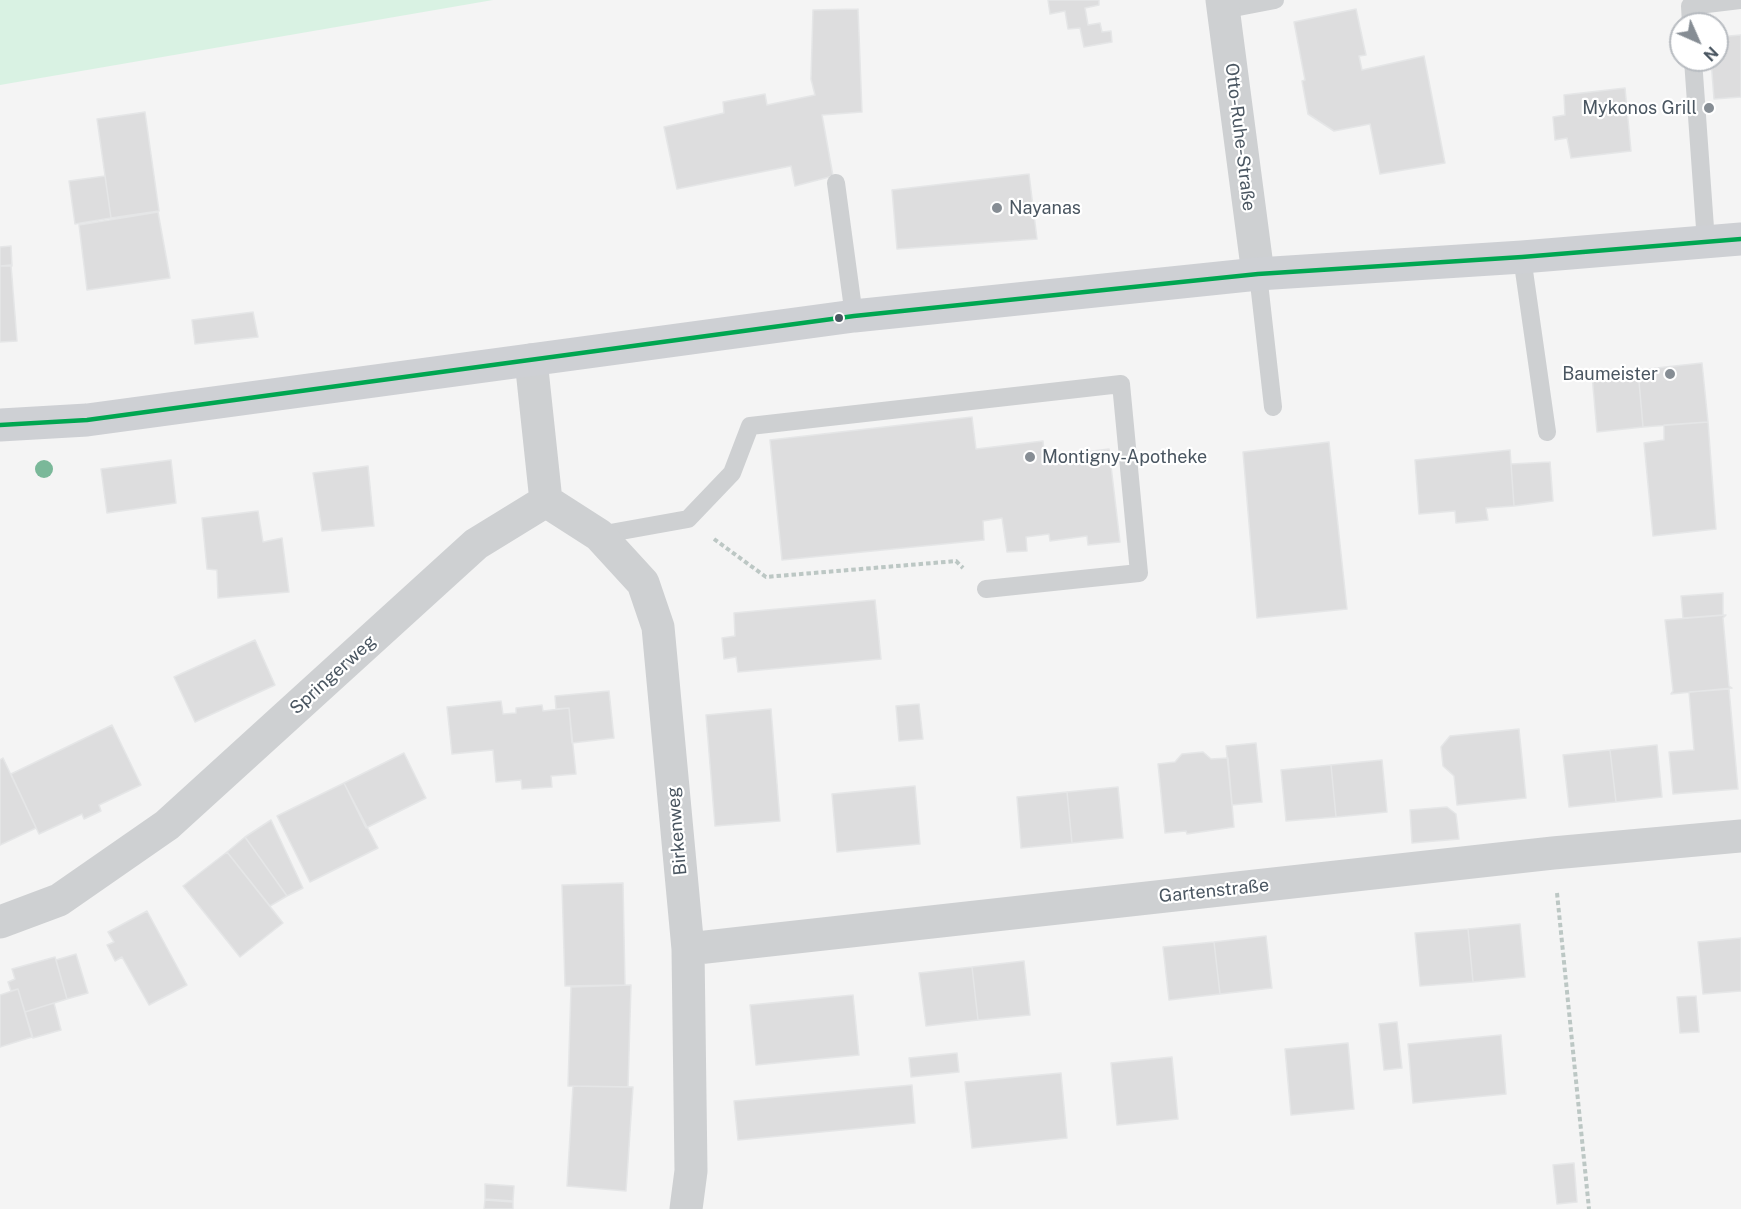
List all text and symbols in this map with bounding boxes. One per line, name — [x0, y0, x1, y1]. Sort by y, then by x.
north arrow — [1669, 12, 1729, 72]
text: N — [1700, 43, 1722, 65]
street label: Otto-Ruhe-Straße — [1220, 62, 1260, 212]
place label: Mykonos Grill — [1582, 97, 1697, 119]
marker: Mykonos Grill — [1702, 101, 1716, 115]
place label: Nayanas — [1009, 197, 1081, 219]
marker: Nayanas — [990, 201, 1004, 215]
unlabelled marker — [833, 312, 845, 324]
place label: Baumeister — [1562, 363, 1658, 385]
marker: Baumeister — [1663, 367, 1677, 381]
place label: Montigny-Apotheke — [1042, 446, 1207, 468]
marker: Montigny-Apotheke — [1023, 450, 1037, 464]
street label: Springerweg — [286, 631, 380, 719]
street label: Birkenweg — [662, 786, 692, 876]
street label: Gartenstraße — [1158, 874, 1270, 908]

